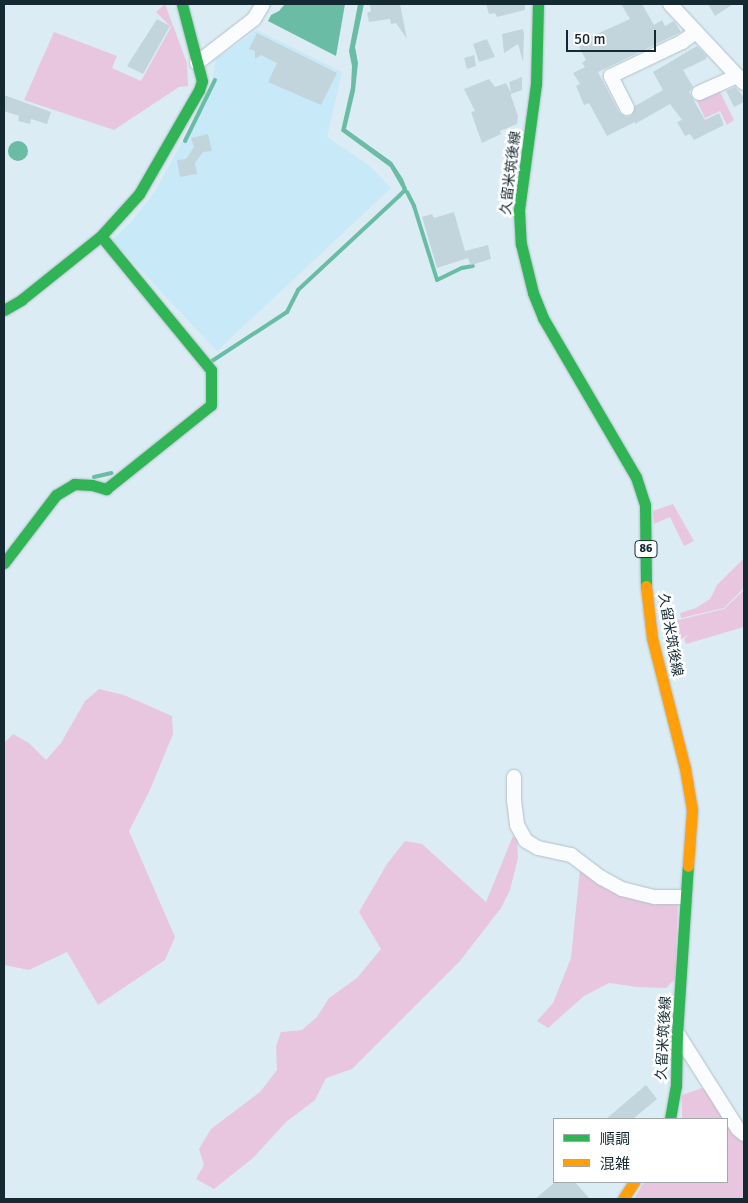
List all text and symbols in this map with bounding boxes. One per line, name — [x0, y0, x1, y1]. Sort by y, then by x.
scale bar — [568, 20, 658, 52]
text: 50 m — [574, 30, 605, 48]
street label: 久留米筑後線 — [498, 130, 524, 216]
road number: 86 — [634, 540, 658, 558]
street label: 久留米筑後線 — [654, 592, 686, 678]
street label: 久留米筑後線 — [653, 996, 675, 1080]
legend — [553, 1118, 728, 1183]
text: 順調 — [600, 1130, 630, 1148]
text: 混雑 — [600, 1155, 630, 1173]

